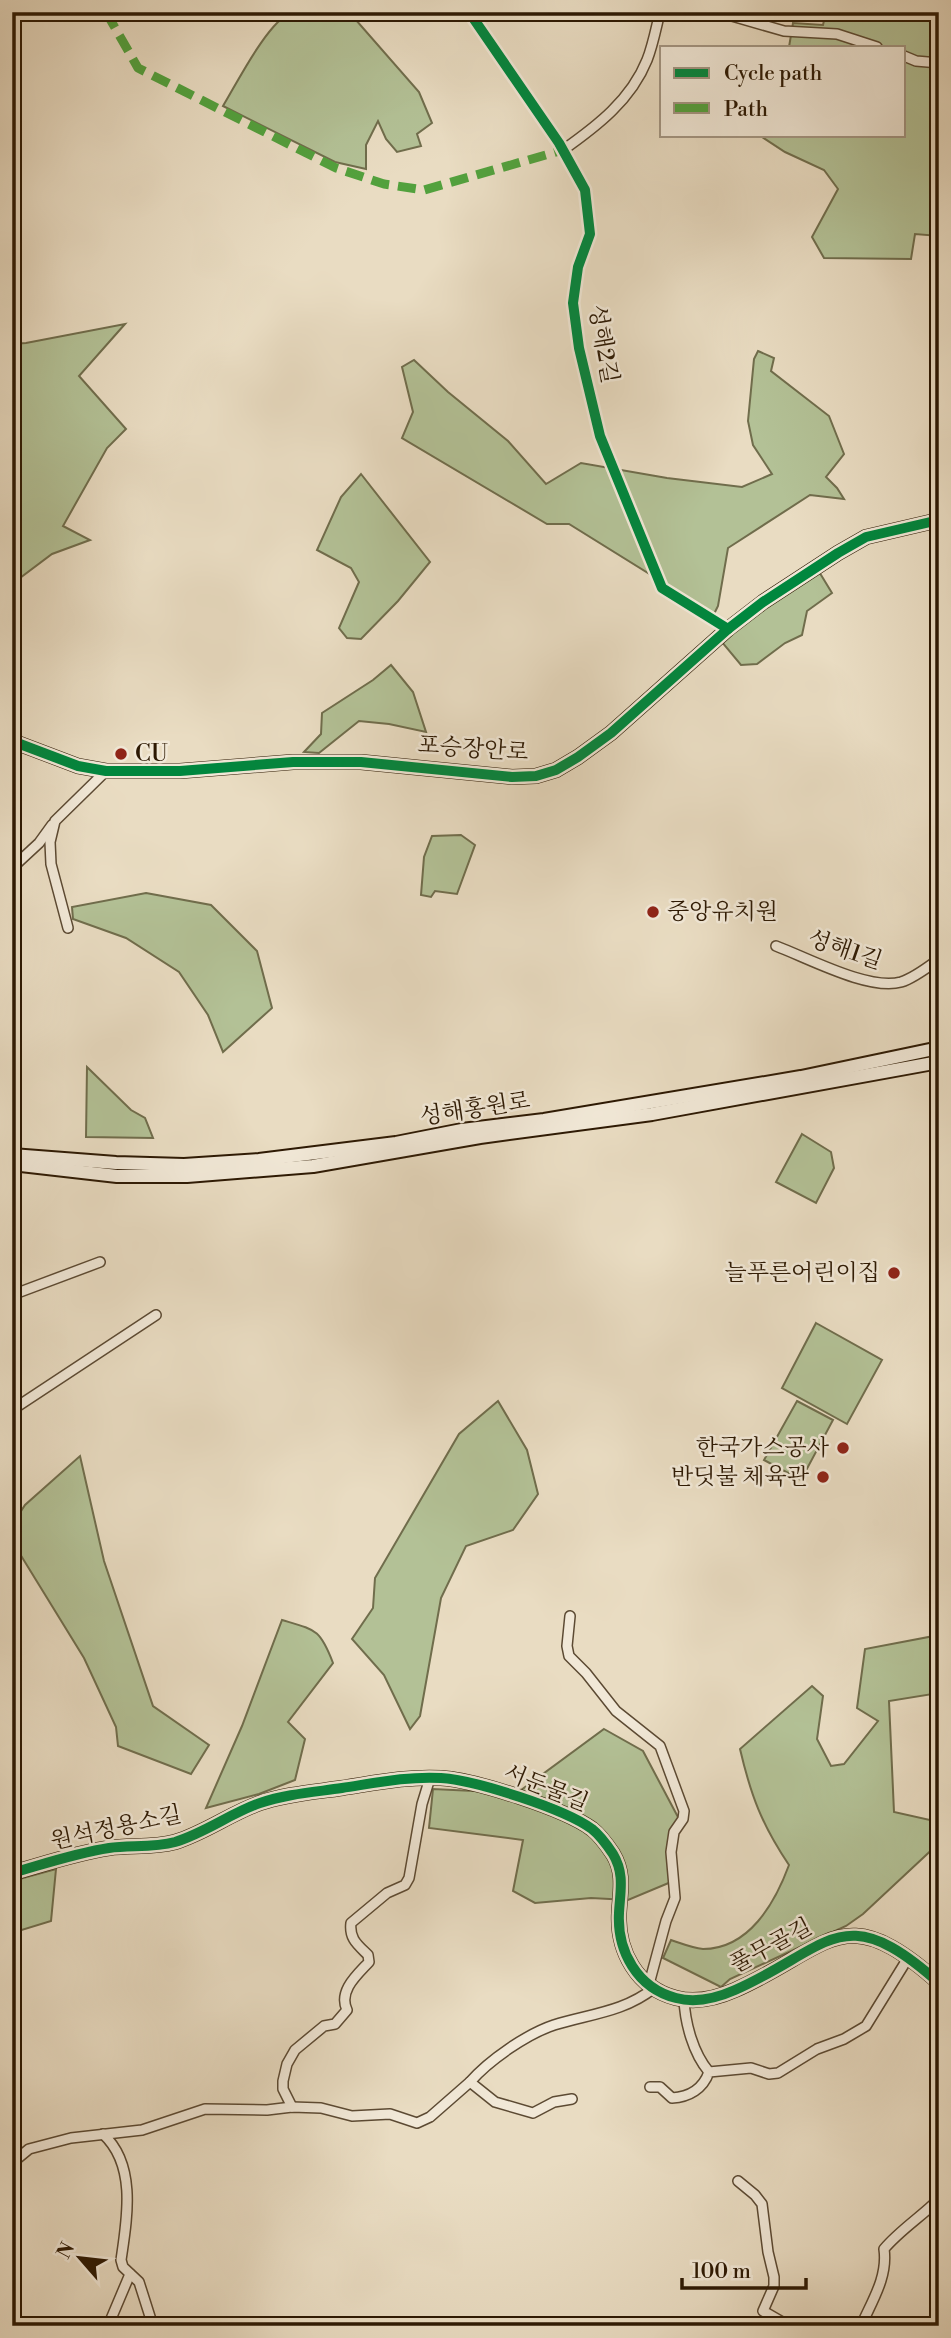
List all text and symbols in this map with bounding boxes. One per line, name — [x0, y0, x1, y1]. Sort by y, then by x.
legend — [660, 46, 906, 136]
text: Cycle path — [724, 61, 823, 87]
text: Path — [724, 97, 769, 123]
street label: 성해2길 — [582, 302, 624, 386]
street label: 포승장안로 — [417, 731, 529, 767]
place label: CU — [135, 740, 168, 768]
marker: CU — [113, 746, 129, 762]
place label: 중앙유치원 — [667, 898, 778, 926]
marker: 중앙유치원 — [645, 904, 661, 920]
street label: 성해1길 — [804, 924, 886, 976]
street label: 성해홍원로 — [418, 1086, 532, 1132]
place label: 늘푸른어린이집 — [724, 1259, 880, 1287]
marker: 늘푸른어린이집 — [886, 1265, 902, 1281]
place label: 한국가스공사 — [696, 1434, 830, 1462]
marker: 한국가스공사 — [835, 1440, 851, 1456]
place label: 반딧불 체육관 — [671, 1463, 810, 1491]
marker: 반딧불 체육관 — [815, 1469, 831, 1485]
street label: 서둔물길 — [500, 1758, 592, 1818]
street label: 원석정용소길 — [48, 1800, 184, 1856]
street label: 풀무골길 — [725, 1913, 817, 1979]
north arrow — [46, 2222, 116, 2292]
text: N — [52, 2238, 80, 2263]
scale bar — [682, 2247, 806, 2291]
text: 100 m — [692, 2259, 751, 2285]

